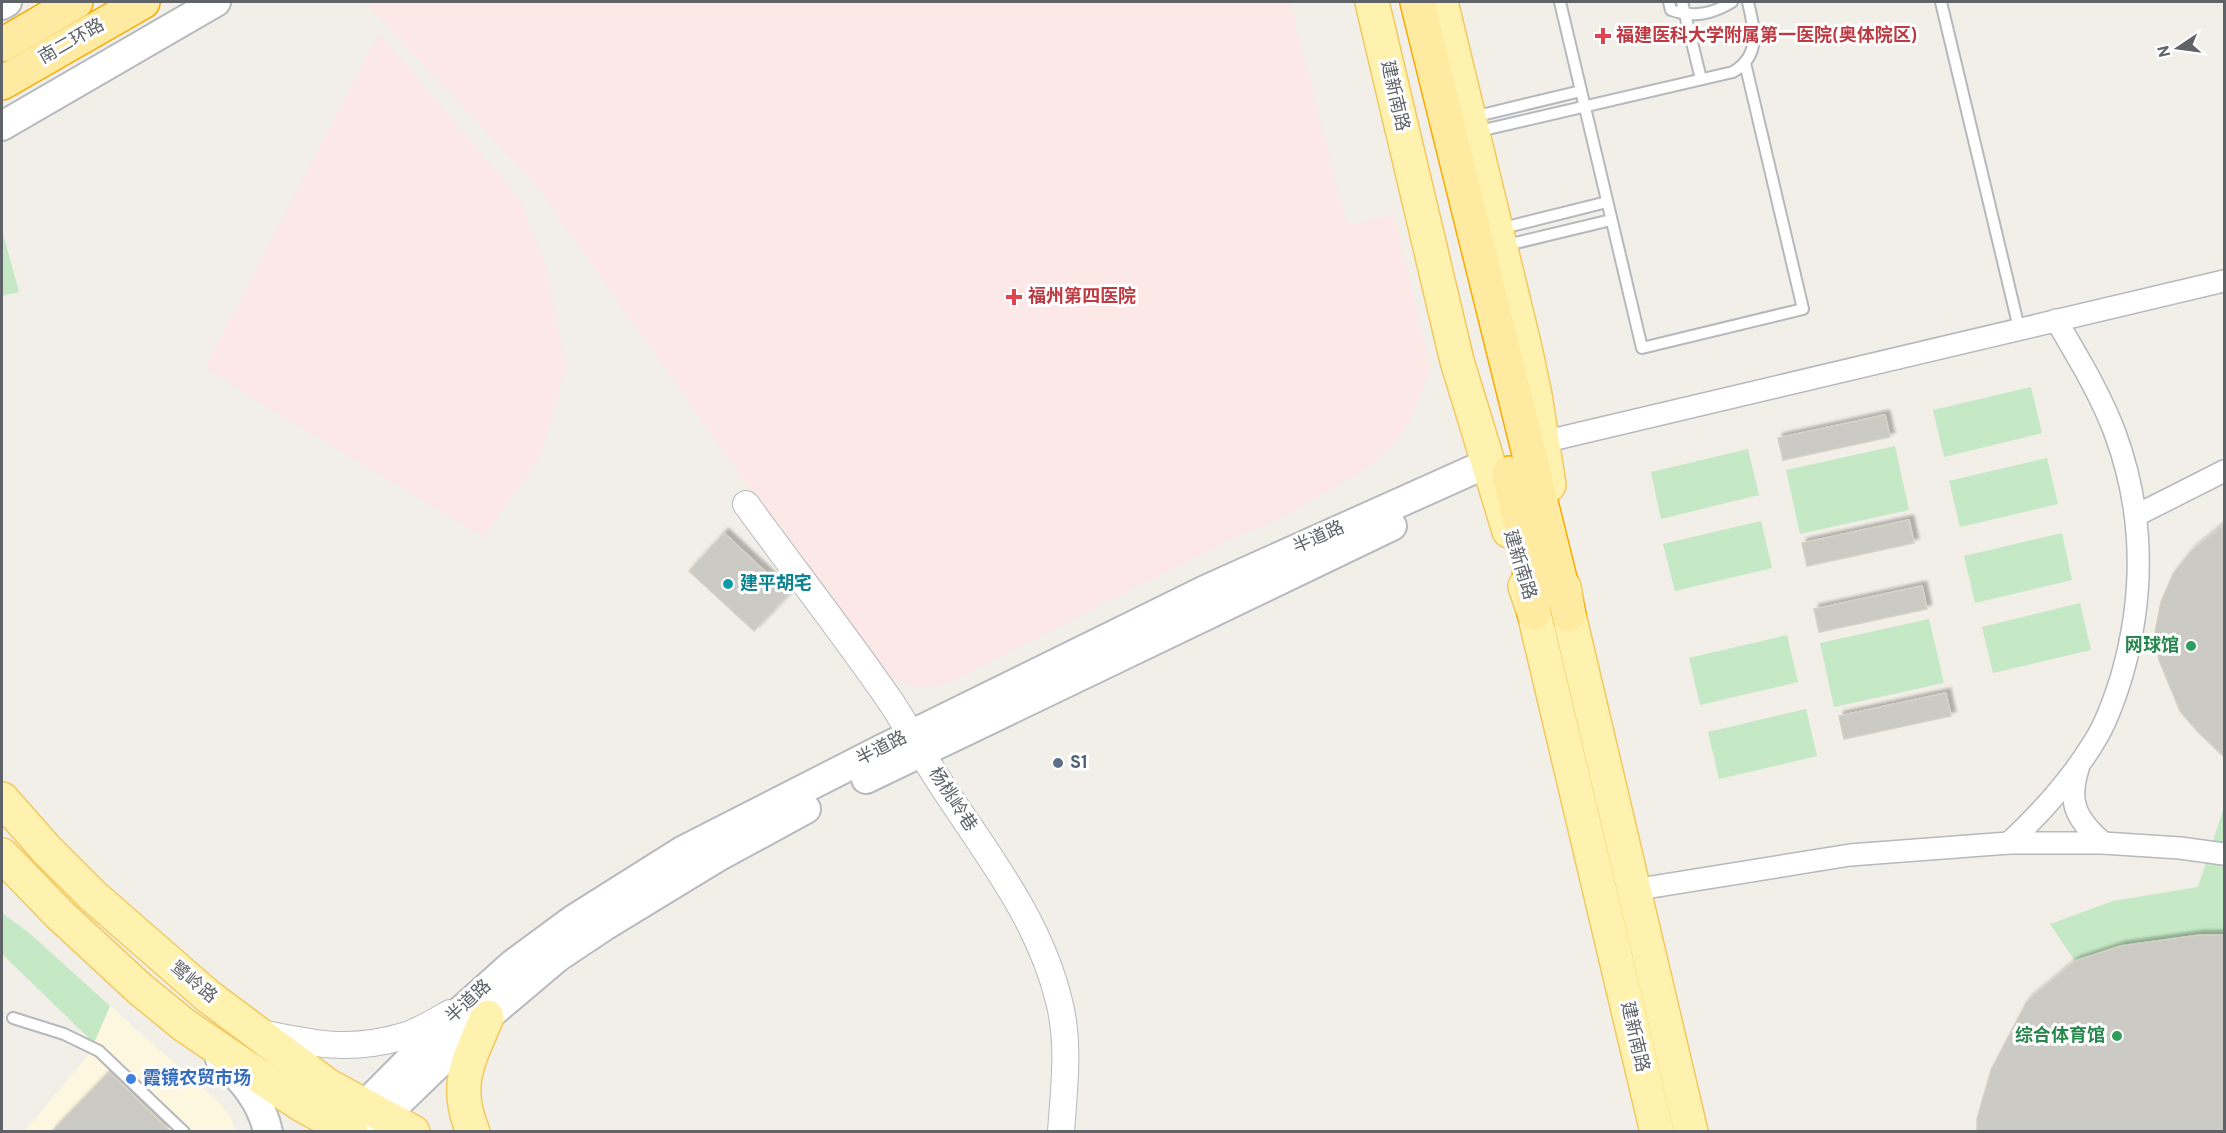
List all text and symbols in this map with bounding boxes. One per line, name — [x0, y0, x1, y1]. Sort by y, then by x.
street label: 南二环路 — [35, 14, 109, 70]
north arrow — [2148, 18, 2208, 78]
place label: 福建医科大学附属第一医院(奥体院区) — [1616, 25, 1917, 48]
marker: 福建医科大学附属第一医院(奥体院区) — [1594, 27, 1612, 45]
text: N — [2154, 43, 2176, 59]
street label: 建新南路 — [1375, 58, 1413, 134]
place label: 福州第四医院 — [1028, 286, 1136, 309]
marker: 福州第四医院 — [1005, 288, 1023, 306]
street label: 半道路 — [1290, 517, 1348, 559]
street label: 建新南路 — [1497, 527, 1541, 603]
place label: 建平胡宅 — [740, 573, 812, 596]
marker: 建平胡宅 — [721, 577, 735, 591]
place label: 网球馆 — [2125, 635, 2179, 658]
marker: 网球馆 — [2184, 639, 2198, 653]
street label: 半道路 — [853, 726, 911, 772]
place label: S1 — [1070, 752, 1088, 775]
marker: S1 — [1051, 756, 1065, 770]
street label: 杨桃岭巷 — [923, 764, 981, 836]
street label: 鹭岭路 — [165, 957, 221, 1009]
street label: 半道路 — [441, 975, 497, 1029]
street label: 建新南路 — [1615, 999, 1653, 1075]
place label: 综合体育馆 — [2015, 1025, 2105, 1048]
marker: 综合体育馆 — [2110, 1029, 2124, 1043]
place label: 霞镜农贸市场 — [143, 1067, 251, 1091]
marker: 霞镜农贸市场 — [124, 1072, 138, 1086]

